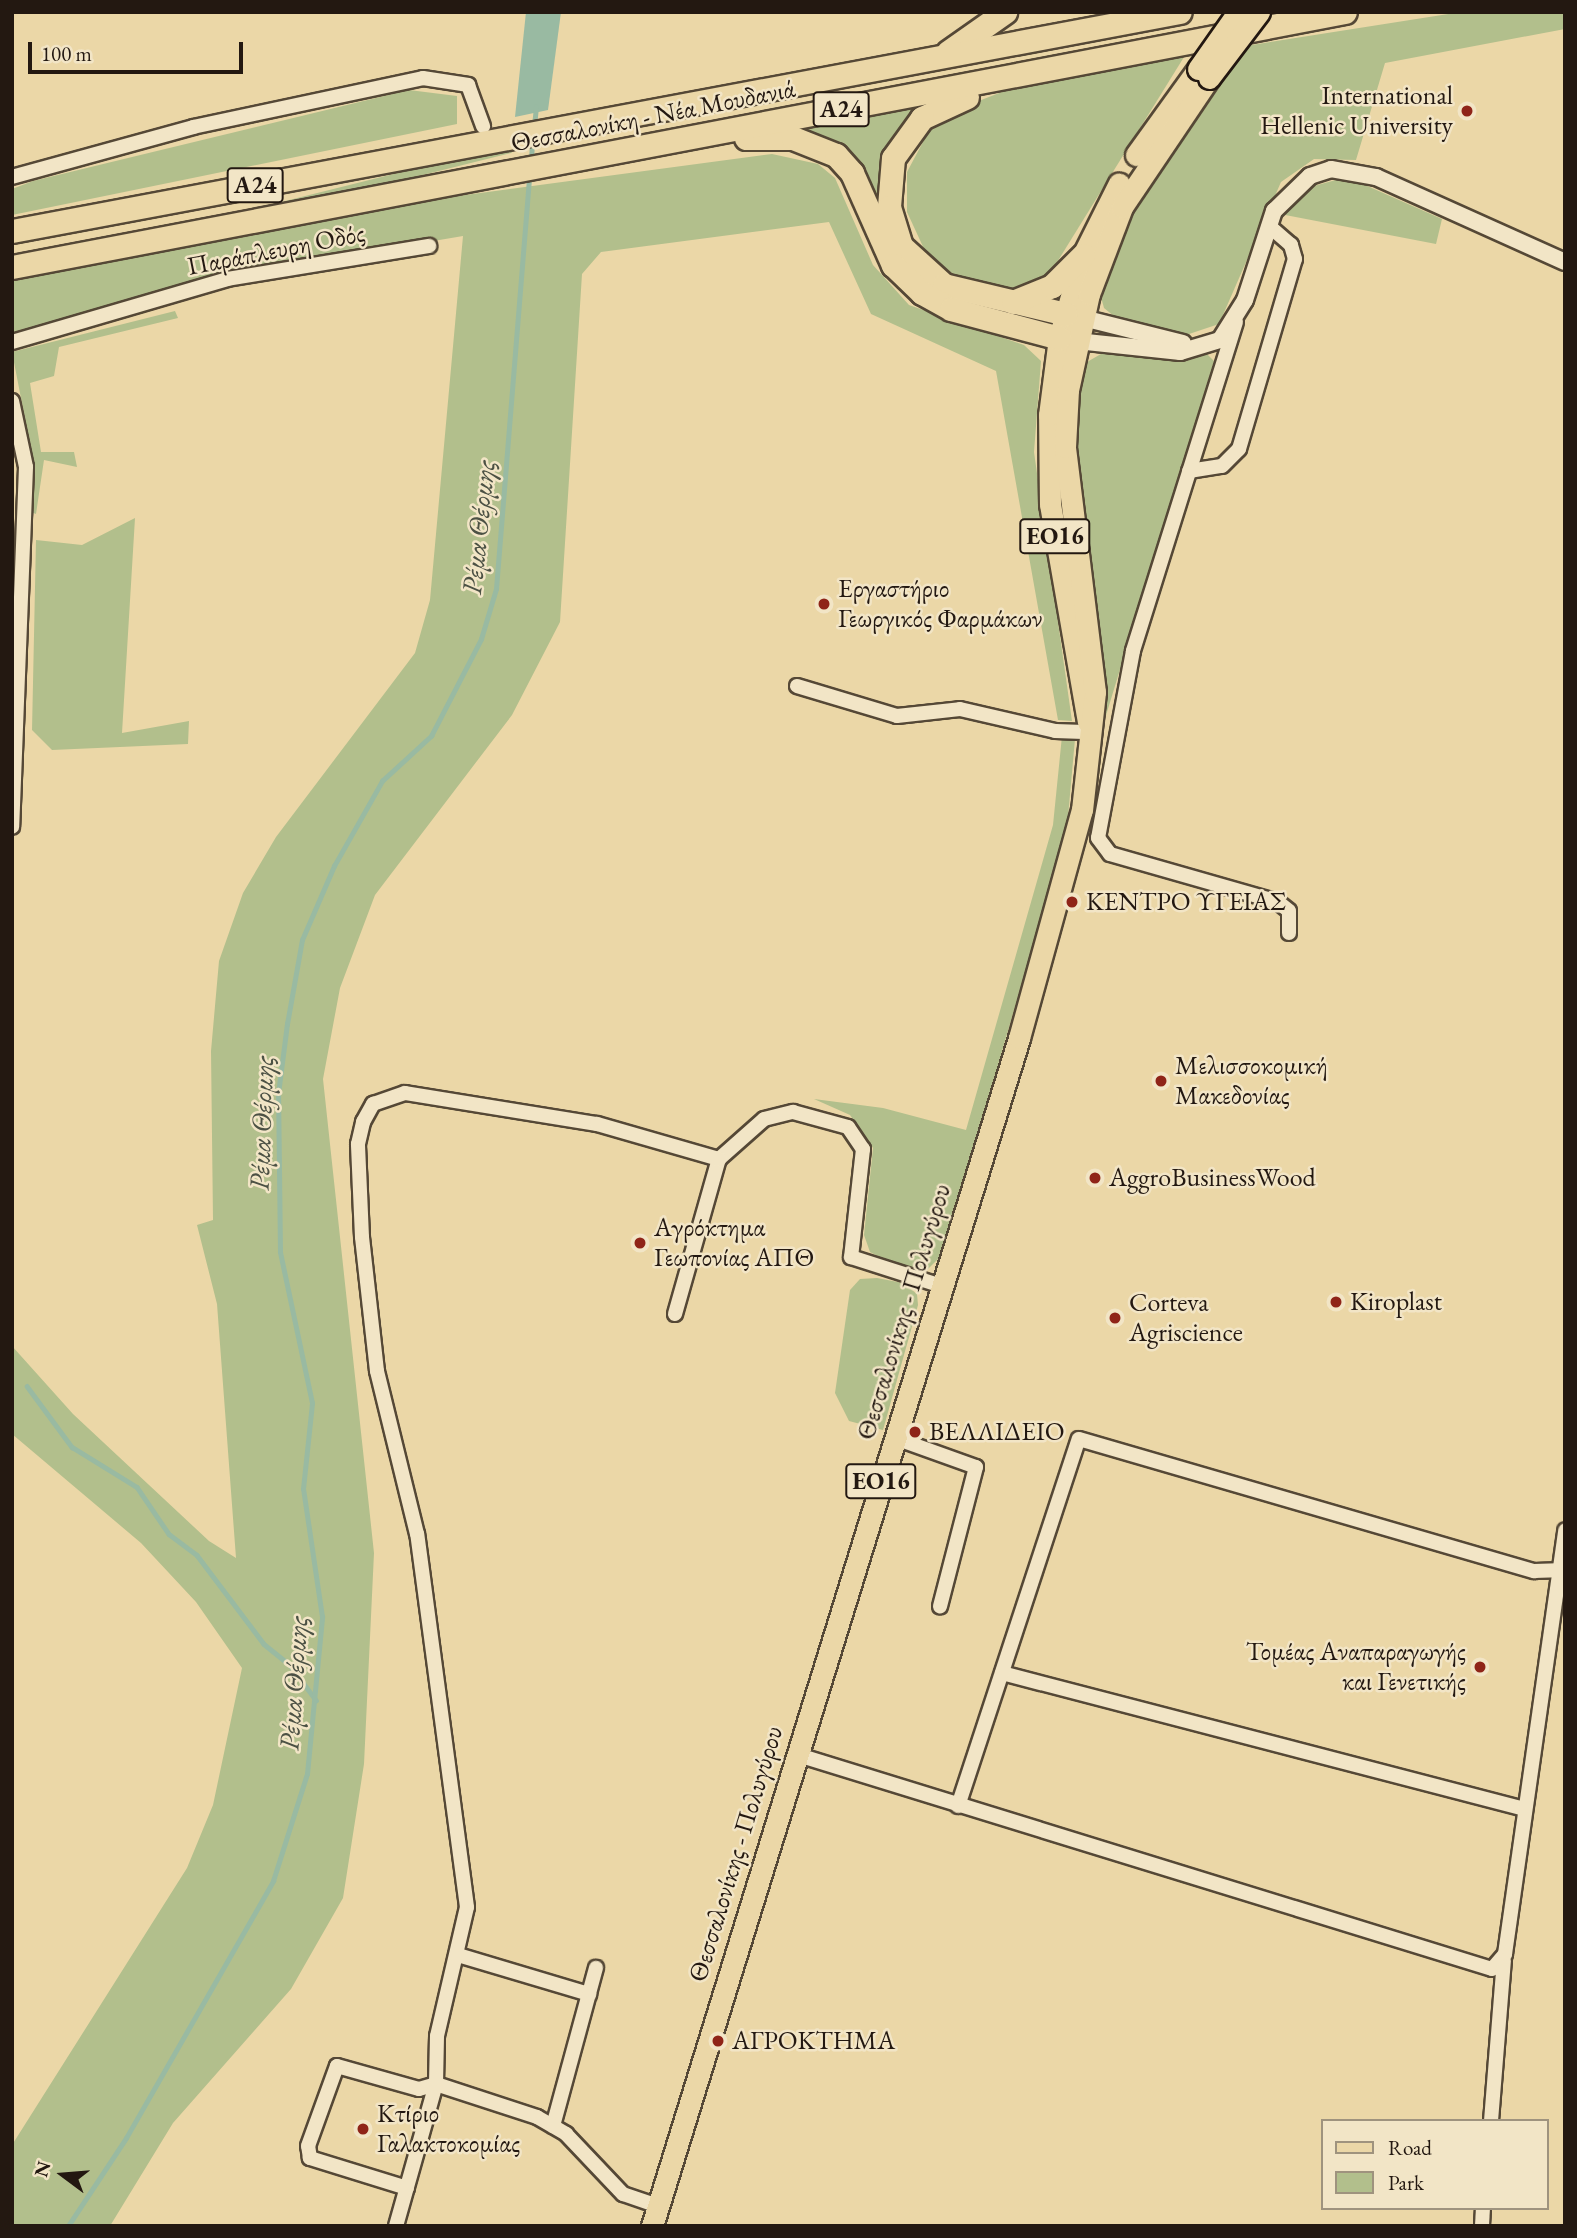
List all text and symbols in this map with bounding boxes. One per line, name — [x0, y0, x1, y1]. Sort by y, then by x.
scale bar — [32, 28, 247, 72]
text: 100 m — [41, 40, 92, 67]
street label: Θεσσαλονίκη - Νέα Μουδανιά — [508, 73, 798, 159]
place label: International Hellenic University — [1260, 80, 1453, 142]
road number: Α24 — [811, 88, 871, 130]
marker: International Hellenic University — [1459, 103, 1475, 119]
road number: Α24 — [225, 164, 285, 205]
street label: Παράπλευρη Οδός — [185, 218, 367, 282]
water label: Ρέμα Θέρμης — [454, 458, 502, 596]
road number: ΕΟ16 — [1018, 516, 1092, 556]
place label: Εργαστήριο Γεωργικός Φαρμάκων — [838, 573, 1043, 634]
marker: Εργαστήριο Γεωργικός Φαρμάκων — [816, 596, 832, 612]
place label: ΚΕΝΤΡΟ ΥΓΕΙΑΣ — [1086, 886, 1286, 918]
marker: ΚΕΝΤΡΟ ΥΓΕΙΑΣ — [1064, 894, 1080, 910]
place label: Μελισσοκομική Μακεδονίας — [1175, 1050, 1328, 1112]
water label: Ρέμα Θέρμης — [242, 1055, 280, 1191]
marker: Μελισσοκομική Μακεδονίας — [1153, 1073, 1169, 1089]
place label: AggroBusinessWood — [1109, 1162, 1316, 1194]
marker: AggroBusinessWood — [1087, 1170, 1103, 1186]
street label: Θεσσαλονίκης - Πολυγύρου — [850, 1180, 958, 1444]
place label: Αγρόκτημα Γεωπονίας ΑΠΘ — [654, 1212, 814, 1274]
marker: Αγρόκτημα Γεωπονίας ΑΠΘ — [632, 1235, 648, 1251]
place label: Kiroplast — [1350, 1286, 1442, 1318]
place label: Corteva Agriscience — [1129, 1287, 1243, 1348]
marker: Kiroplast — [1328, 1294, 1344, 1310]
marker: Corteva Agriscience — [1107, 1310, 1123, 1326]
place label: ΒΕΛΛΙΔΕΙΟ — [929, 1416, 1065, 1448]
marker: ΒΕΛΛΙΔΕΙΟ — [907, 1424, 923, 1440]
road number: ΕΟ16 — [844, 1461, 918, 1502]
water label: Ρέμα Θέρμης — [272, 1614, 314, 1752]
place label: Τομέας Αναπαραγωγής και Γενετικής — [1246, 1636, 1466, 1698]
marker: Τομέας Αναπαραγωγής και Γενετικής — [1472, 1659, 1488, 1675]
street label: Θεσσαλονίκης - Πολυγύρου — [682, 1722, 790, 1986]
place label: ΑΓΡΟΚΤΗΜΑ — [732, 2025, 895, 2057]
marker: ΑΓΡΟΚΤΗΜΑ — [710, 2033, 726, 2049]
place label: Κτίριο Γαλακτοκομίας — [377, 2098, 520, 2160]
legend — [1322, 2119, 1549, 2210]
marker: Κτίριο Γαλακτοκομίας — [355, 2121, 371, 2137]
text: Road — [1388, 2134, 1432, 2161]
north arrow — [28, 2140, 98, 2210]
text: N — [28, 2158, 56, 2180]
text: Park — [1388, 2169, 1424, 2196]

